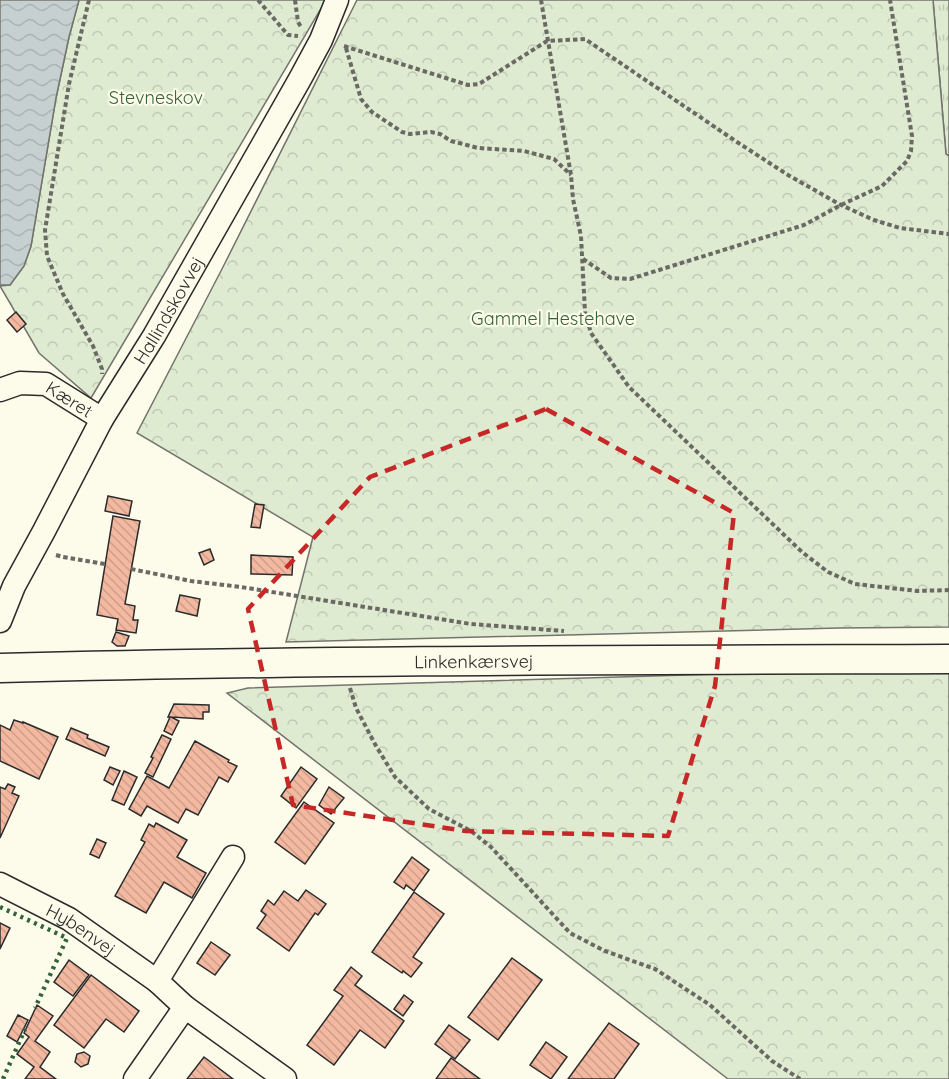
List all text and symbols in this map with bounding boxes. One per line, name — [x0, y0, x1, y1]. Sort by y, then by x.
park label: Stevneskov — [109, 86, 203, 109]
street label: Hallindskovvej — [128, 252, 208, 368]
park label: Gammel Hestehave — [471, 307, 635, 330]
street label: Kæret — [42, 375, 97, 422]
street label: Linkenkærsvej — [414, 649, 534, 673]
street label: Hybenvej — [42, 898, 121, 960]

